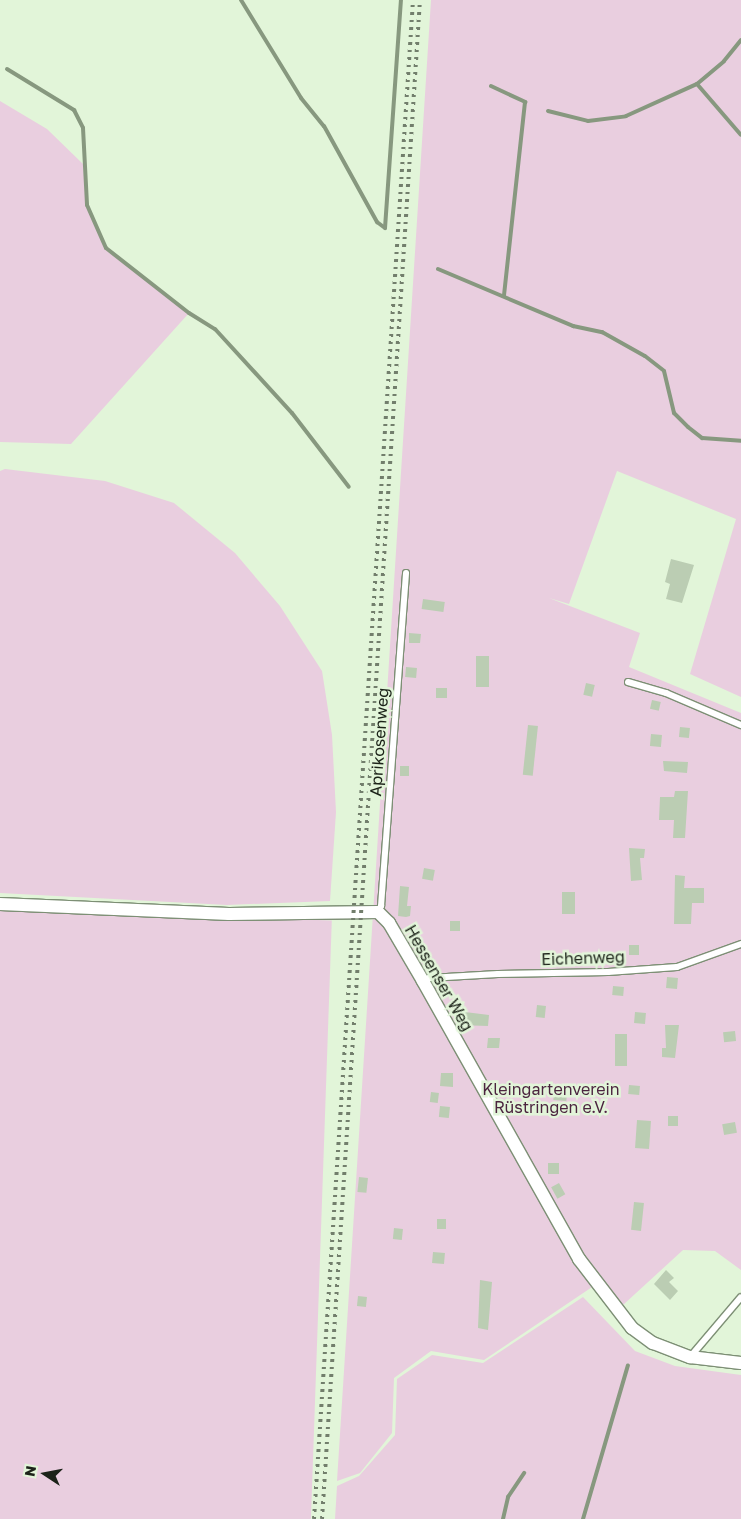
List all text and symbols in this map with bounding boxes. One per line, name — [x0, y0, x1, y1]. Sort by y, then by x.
street label: Aprikosenweg — [366, 687, 392, 797]
street label: Hessenser Weg — [401, 922, 477, 1034]
street label: Eichenweg — [541, 947, 625, 969]
park label: Kleingartenverein Rüstringen e.V. — [482, 1079, 620, 1117]
north arrow — [20, 1449, 70, 1499]
text: N — [20, 1464, 39, 1478]

